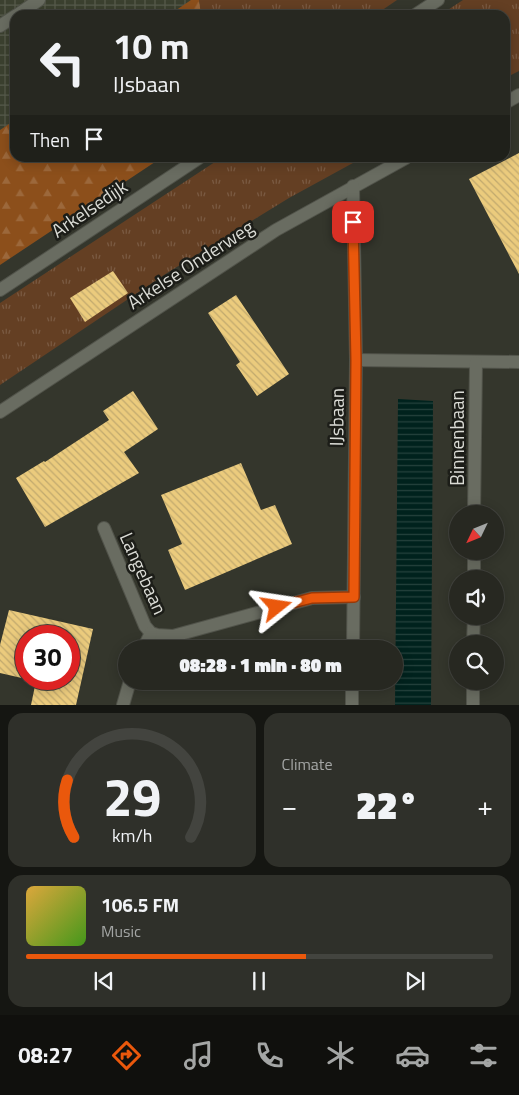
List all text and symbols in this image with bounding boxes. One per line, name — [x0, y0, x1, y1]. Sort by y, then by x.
text: 10 m — [113, 19, 189, 73]
icon: left — [30, 30, 95, 95]
text: IJsbaan — [113, 67, 180, 101]
text: Then — [30, 125, 70, 154]
icon: arrive — [80, 125, 108, 153]
street label: Arkelsedijk — [45, 172, 133, 244]
pin — [332, 201, 374, 243]
icon: arrive — [339, 208, 367, 236]
street label: Arkelse Onderweg — [121, 212, 259, 316]
street label: IJsbaan — [321, 388, 351, 446]
street label: Binnenbaan — [442, 390, 471, 486]
north arrow — [449, 505, 504, 560]
map controls — [449, 505, 504, 690]
street label: Langebaan — [113, 527, 175, 619]
button: sound — [449, 570, 504, 625]
position arrow — [250, 580, 302, 632]
speed limit sign: 30 — [15, 625, 80, 690]
button: search — [449, 635, 504, 690]
text: 08:28 · 1 min · 80 m — [179, 650, 342, 679]
text: Climate — [282, 752, 333, 776]
text: 29 — [103, 757, 161, 836]
text: 22° — [356, 776, 419, 834]
text: − — [282, 784, 297, 827]
text: + — [477, 784, 493, 827]
text: km/h — [112, 822, 152, 849]
text: 106.5 FM — [101, 890, 179, 919]
text: Music — [101, 919, 141, 943]
icon: previous — [90, 967, 118, 995]
icon: pause — [245, 967, 273, 995]
icon: next — [401, 967, 429, 995]
text: 08:27 — [18, 1038, 73, 1072]
icon: directions — [109, 1038, 144, 1073]
icon: music — [181, 1038, 216, 1073]
icon: phone — [252, 1038, 287, 1073]
icon: climate — [323, 1038, 358, 1073]
icon: car — [395, 1038, 430, 1073]
icon: filters — [466, 1038, 501, 1073]

